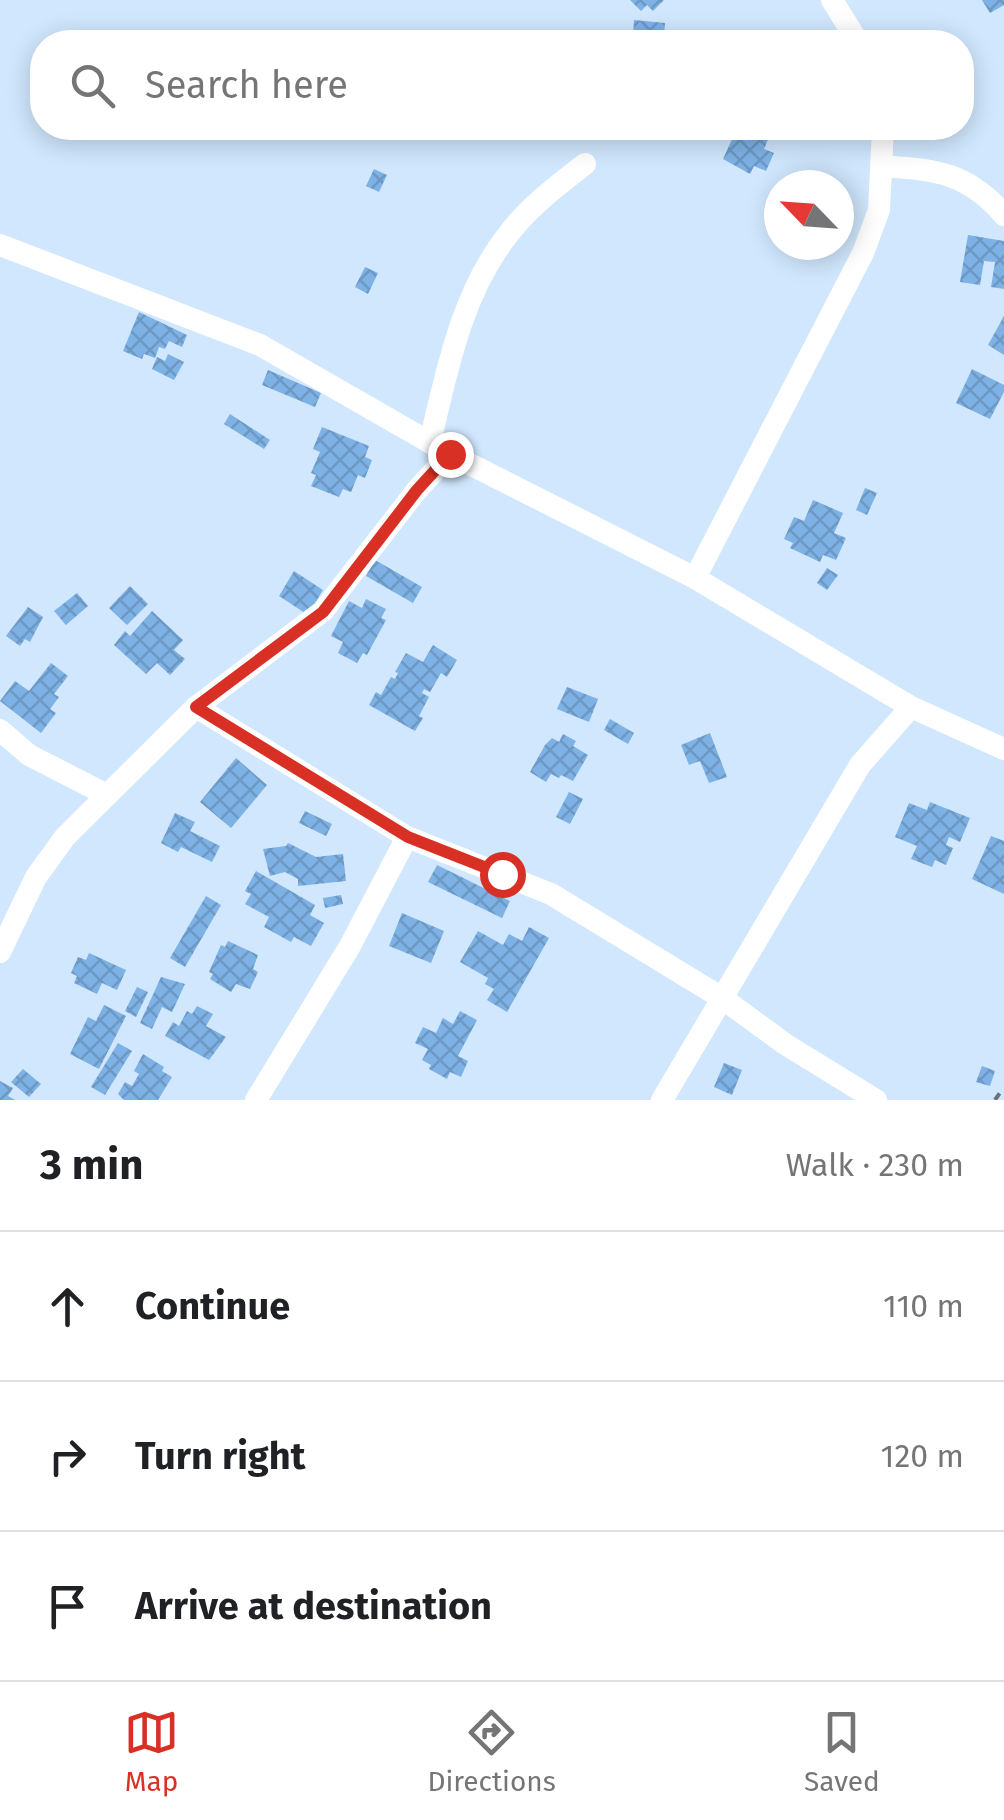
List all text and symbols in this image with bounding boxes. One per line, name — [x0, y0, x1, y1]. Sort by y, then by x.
search box — [30, 30, 974, 140]
icon: search — [65, 58, 120, 113]
text: Search here — [145, 62, 348, 108]
north arrow — [764, 170, 854, 260]
route end — [428, 432, 474, 478]
route start — [480, 852, 526, 898]
text: 3 min — [40, 1140, 143, 1190]
text: Walk · 230 m — [786, 1146, 964, 1184]
icon: ahead — [40, 1279, 95, 1334]
text: Continue — [135, 1283, 290, 1329]
text: 110 m — [883, 1287, 964, 1325]
icon: right — [40, 1429, 95, 1484]
text: Turn right — [135, 1433, 305, 1479]
text: 120 m — [881, 1437, 964, 1475]
icon: arrive — [40, 1579, 95, 1634]
text: Arrive at destination — [135, 1583, 492, 1629]
tab: Map — [124, 1705, 179, 1798]
tab: Directions — [427, 1705, 556, 1798]
tab: Saved — [804, 1705, 880, 1798]

